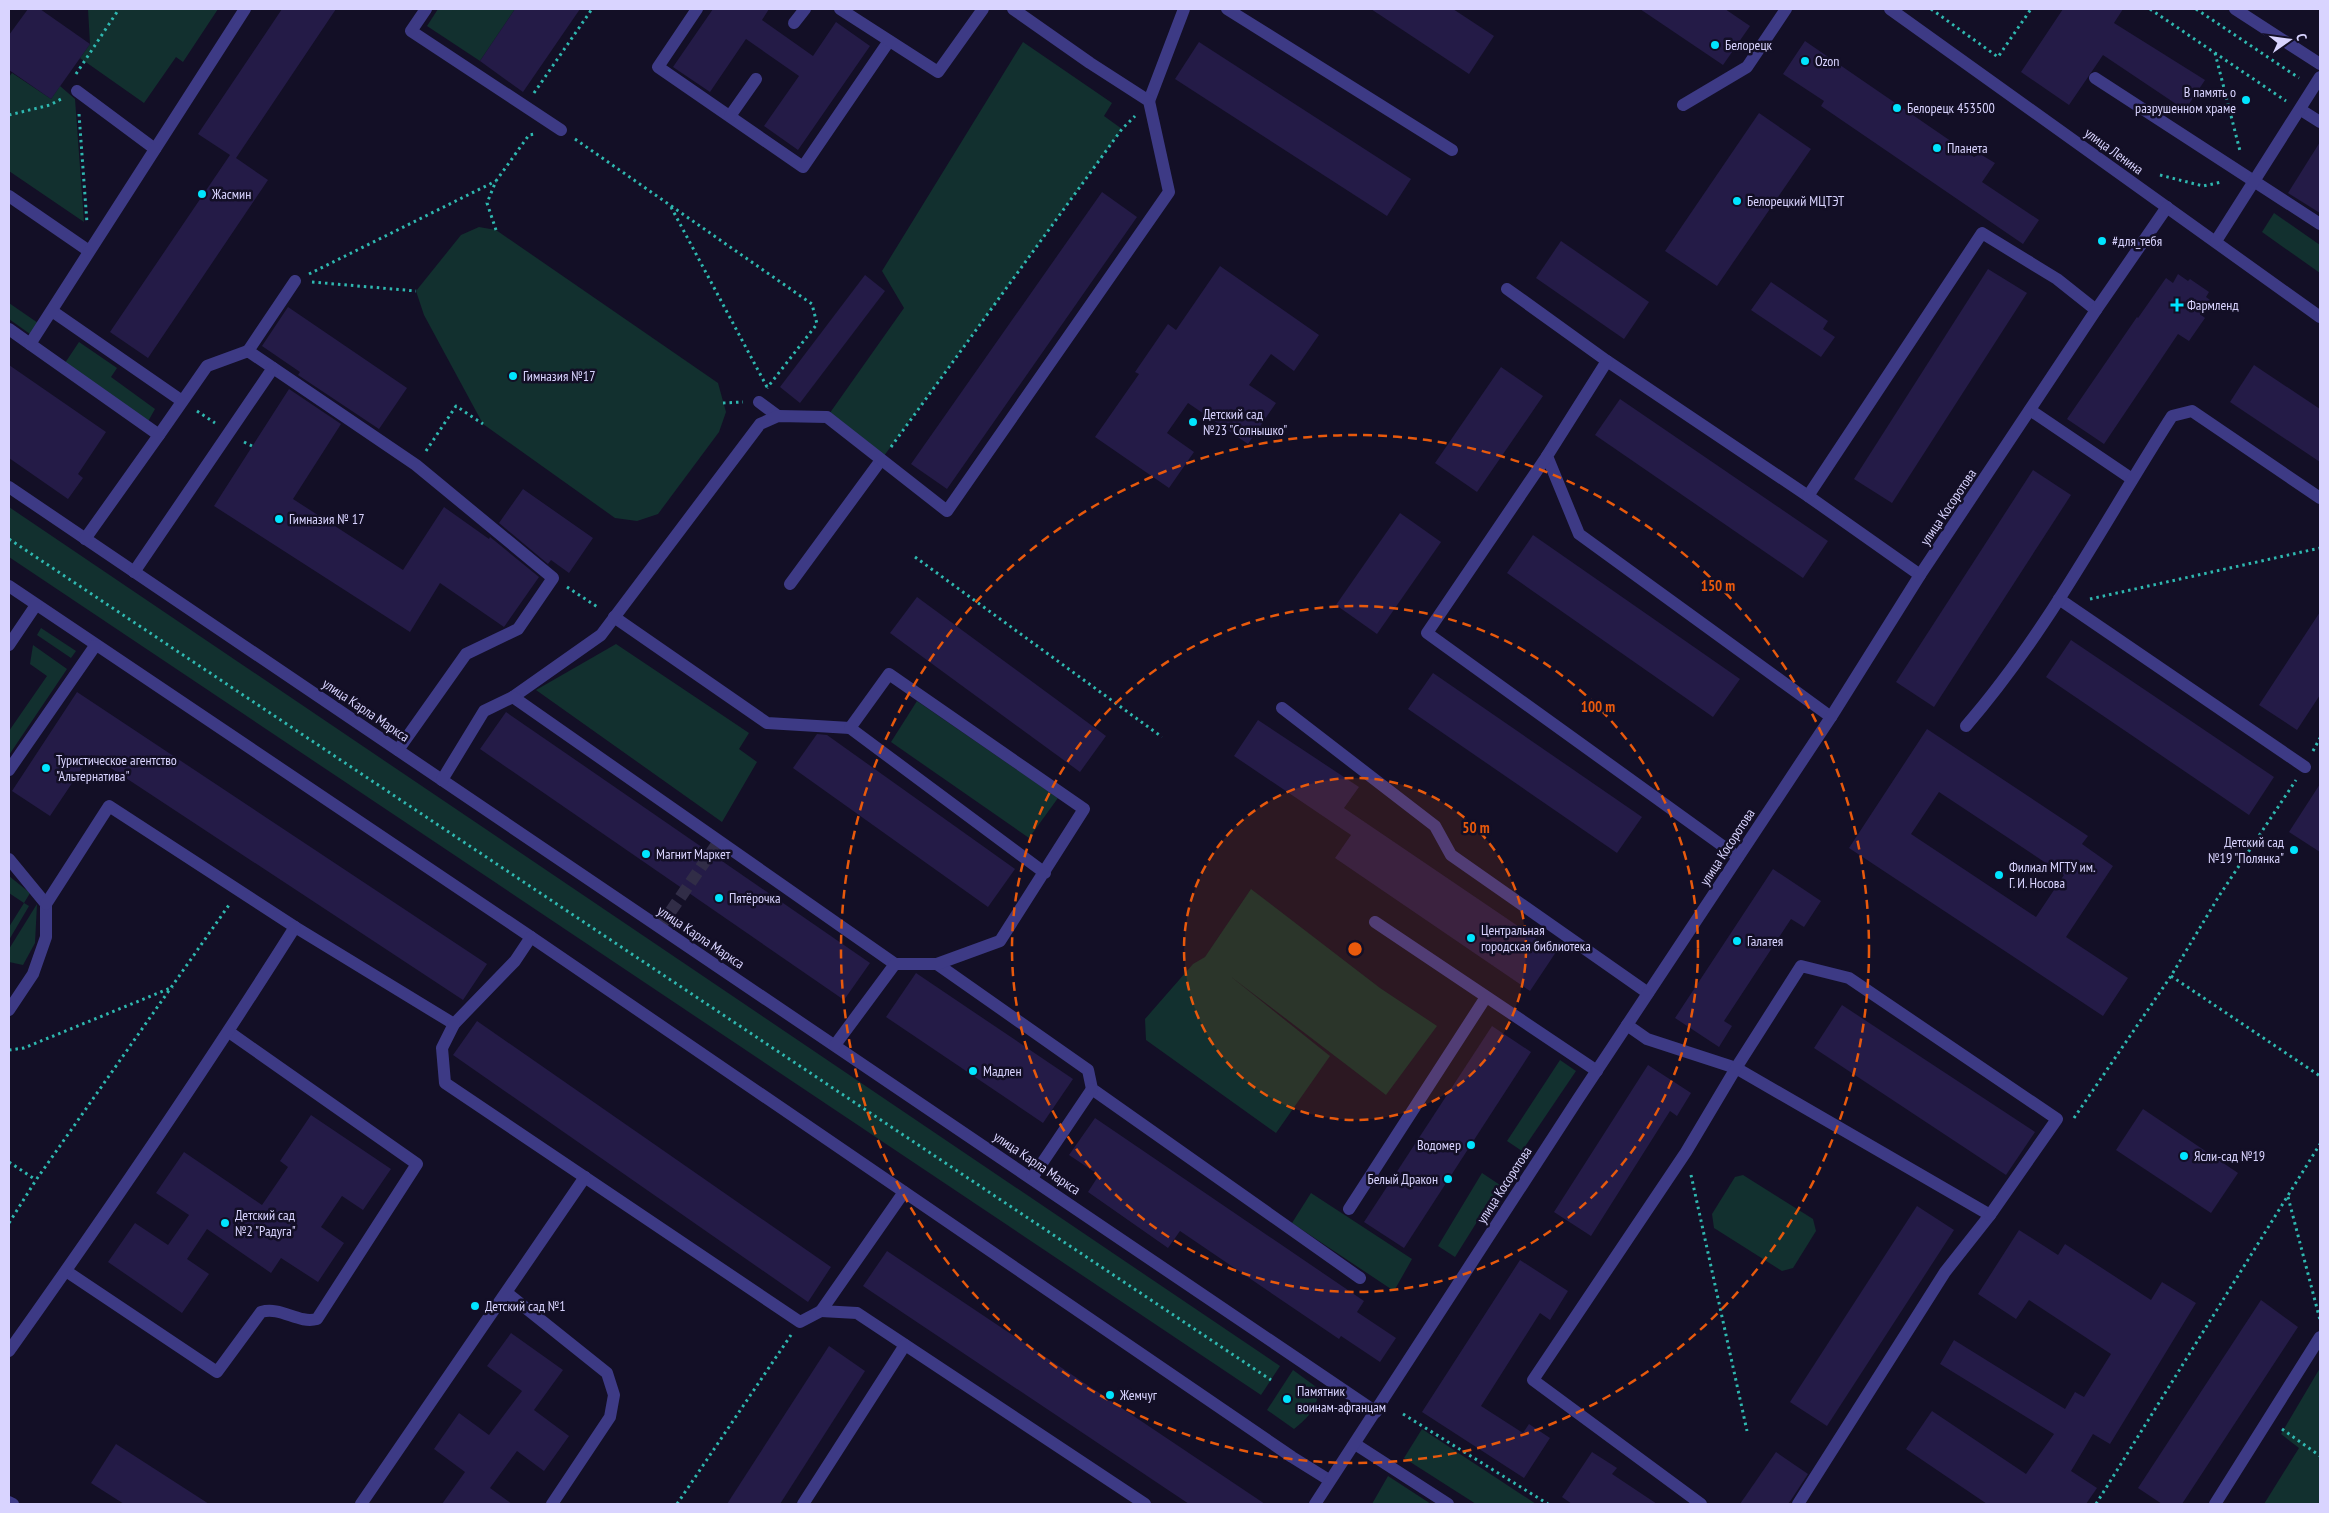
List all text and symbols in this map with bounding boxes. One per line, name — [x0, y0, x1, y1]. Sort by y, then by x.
north arrow — [2264, 15, 2314, 65]
text: С — [2292, 32, 2311, 43]
place label: Белорецк — [1725, 36, 1773, 54]
marker: Белорецк — [1709, 39, 1721, 51]
place label: Ozon — [1815, 52, 1840, 70]
marker: Ozon — [1799, 55, 1811, 67]
place label: В память о разрушенном храме — [2135, 83, 2236, 117]
marker: В память о разрушенном храме — [2240, 94, 2252, 106]
place label: Белорецк 453500 — [1907, 99, 1995, 117]
marker: Белорецк 453500 — [1891, 102, 1903, 114]
street label: улица Ленина — [2081, 124, 2147, 178]
place label: Планета — [1947, 139, 1988, 157]
marker: Планета — [1931, 142, 1943, 154]
place label: Жасмин — [211, 185, 251, 203]
marker: Жасмин — [196, 188, 208, 200]
place label: Белорецкий МЦТЭТ — [1747, 192, 1845, 210]
marker: Белорецкий МЦТЭТ — [1731, 195, 1743, 207]
place label: #для_тебя — [2112, 232, 2162, 250]
marker: #для_тебя — [2096, 235, 2108, 247]
place label: Фармленд — [2187, 296, 2239, 314]
marker: Фармленд — [2171, 299, 2183, 311]
place label: Гимназия №17 — [523, 367, 595, 385]
marker: Гимназия №17 — [507, 370, 519, 382]
place label: Детский сад №23 "Солнышко" — [1203, 405, 1287, 439]
marker: Детский сад №23 "Солнышко" — [1187, 416, 1199, 428]
street label: улица Косоротова — [1916, 465, 1980, 549]
place label: Гимназия № 17 — [289, 510, 364, 528]
marker: Гимназия № 17 — [273, 513, 285, 525]
text: 150 m — [1701, 576, 1735, 595]
street label: улица Карла Маркса — [319, 674, 413, 746]
text: 100 m — [1581, 697, 1615, 716]
place label: Туристическое агентство "Альтернатива" — [56, 751, 177, 785]
marker: Туристическое агентство "Альтернатива" — [40, 762, 52, 774]
street label: улица Косоротова — [1695, 805, 1759, 889]
text: 50 m — [1462, 818, 1490, 837]
place label: Детский сад №19 "Полянка" — [2208, 833, 2284, 867]
marker: Детский сад №19 "Полянка" — [2288, 844, 2300, 856]
place label: Магнит Маркет — [656, 845, 731, 863]
marker: Магнит Маркет — [640, 848, 652, 860]
place label: Филиал МГТУ им. Г. И. Носова — [2009, 858, 2096, 892]
marker: Филиал МГТУ им. Г. И. Носова — [1993, 869, 2005, 881]
place label: Пятёрочка — [729, 889, 781, 907]
marker: Пятёрочка — [713, 892, 725, 904]
street label: улица Карла Маркса — [654, 901, 748, 973]
place label: Центральная городская библиотека — [1481, 921, 1591, 955]
marker: Центральная городская библиотека — [1465, 932, 1477, 944]
place label: Галатея — [1747, 932, 1783, 950]
marker: Галатея — [1731, 935, 1743, 947]
centre of rings — [1346, 940, 1364, 958]
place label: Мадлен — [983, 1062, 1021, 1080]
marker: Мадлен — [967, 1065, 979, 1077]
street label: улица Карла Маркса — [990, 1127, 1084, 1199]
place label: Водомер — [1417, 1136, 1461, 1154]
marker: Водомер — [1465, 1139, 1477, 1151]
street label: улица Косоротова — [1472, 1143, 1536, 1227]
place label: Ясли-сад №19 — [2194, 1147, 2265, 1165]
marker: Ясли-сад №19 — [2178, 1150, 2190, 1162]
place label: Белый Дракон — [1367, 1170, 1438, 1188]
marker: Белый Дракон — [1442, 1173, 1454, 1185]
place label: Детский сад №2 "Радуга" — [235, 1206, 296, 1240]
marker: Детский сад №2 "Радуга" — [219, 1217, 231, 1229]
place label: Детский сад №1 — [485, 1297, 566, 1315]
marker: Детский сад №1 — [469, 1300, 481, 1312]
place label: Памятник воинам-афганцам — [1297, 1382, 1386, 1416]
place label: Жемчуг — [1119, 1386, 1158, 1404]
marker: Жемчуг — [1104, 1389, 1116, 1401]
marker: Памятник воинам-афганцам — [1281, 1393, 1293, 1405]

